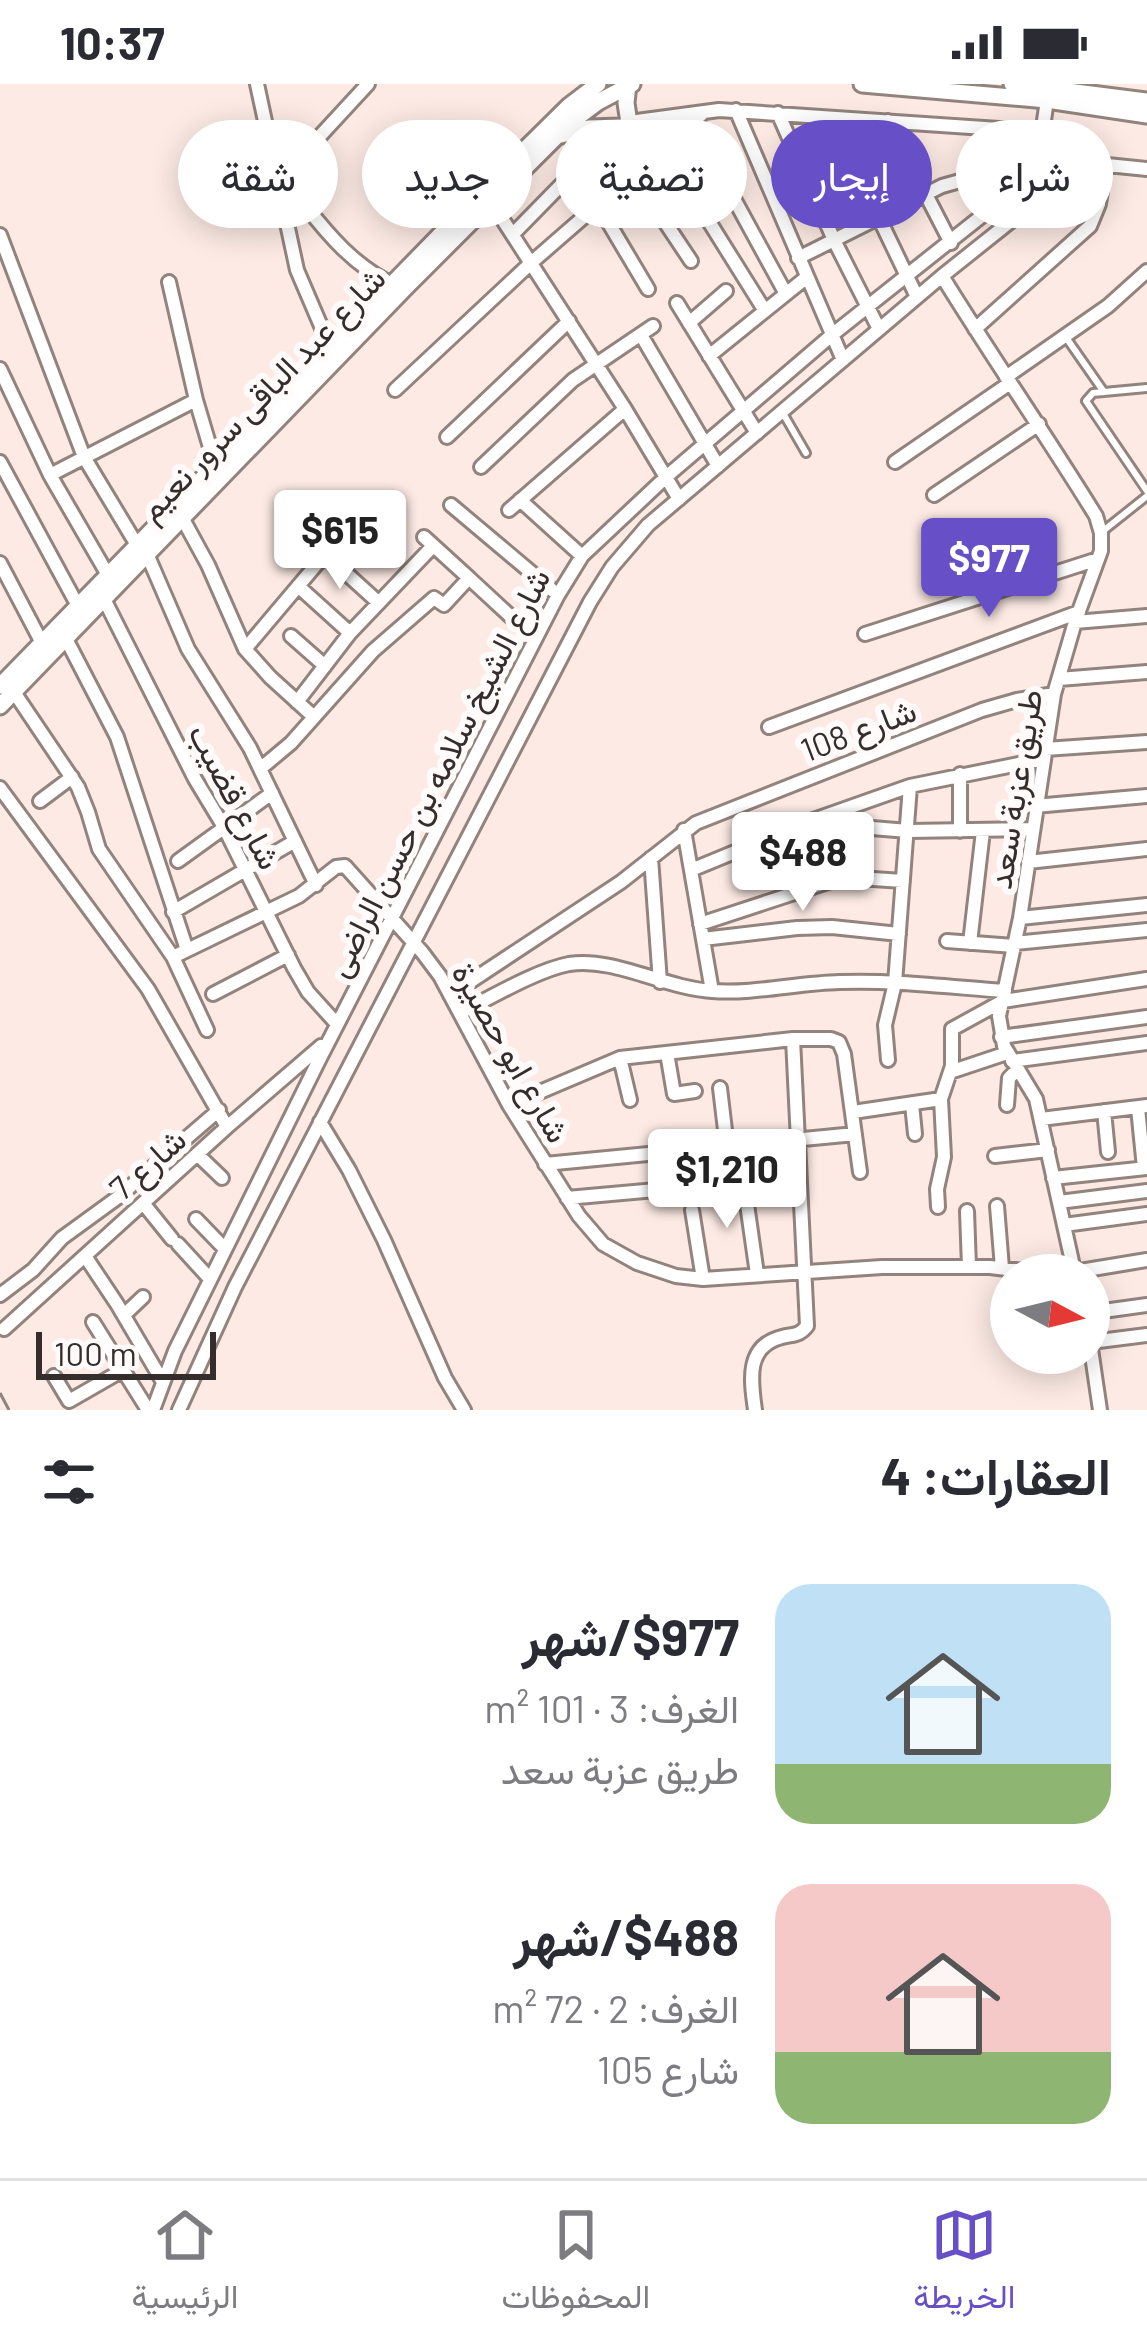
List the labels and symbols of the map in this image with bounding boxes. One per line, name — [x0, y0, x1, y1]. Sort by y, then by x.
street label: شارع عبد الباقى سرور نعيم — [129, 257, 396, 531]
pin: $615 — [269, 490, 411, 592]
pin: $977 — [918, 518, 1060, 620]
street label: شارع الشيخ سلامه بن حسن الراضى — [316, 561, 561, 985]
street label: طريق عزبة سعد — [978, 686, 1051, 892]
street label: شارع 108 — [795, 689, 923, 773]
street label: شارع قضيب — [177, 716, 291, 877]
pin: $488 — [732, 812, 874, 914]
street label: شارع ابو حصيرة — [441, 955, 580, 1151]
street label: شارع 7 — [101, 1118, 196, 1210]
pin: $1,210 — [629, 1129, 825, 1231]
north arrow — [990, 1254, 1110, 1374]
scale bar — [36, 1326, 216, 1379]

